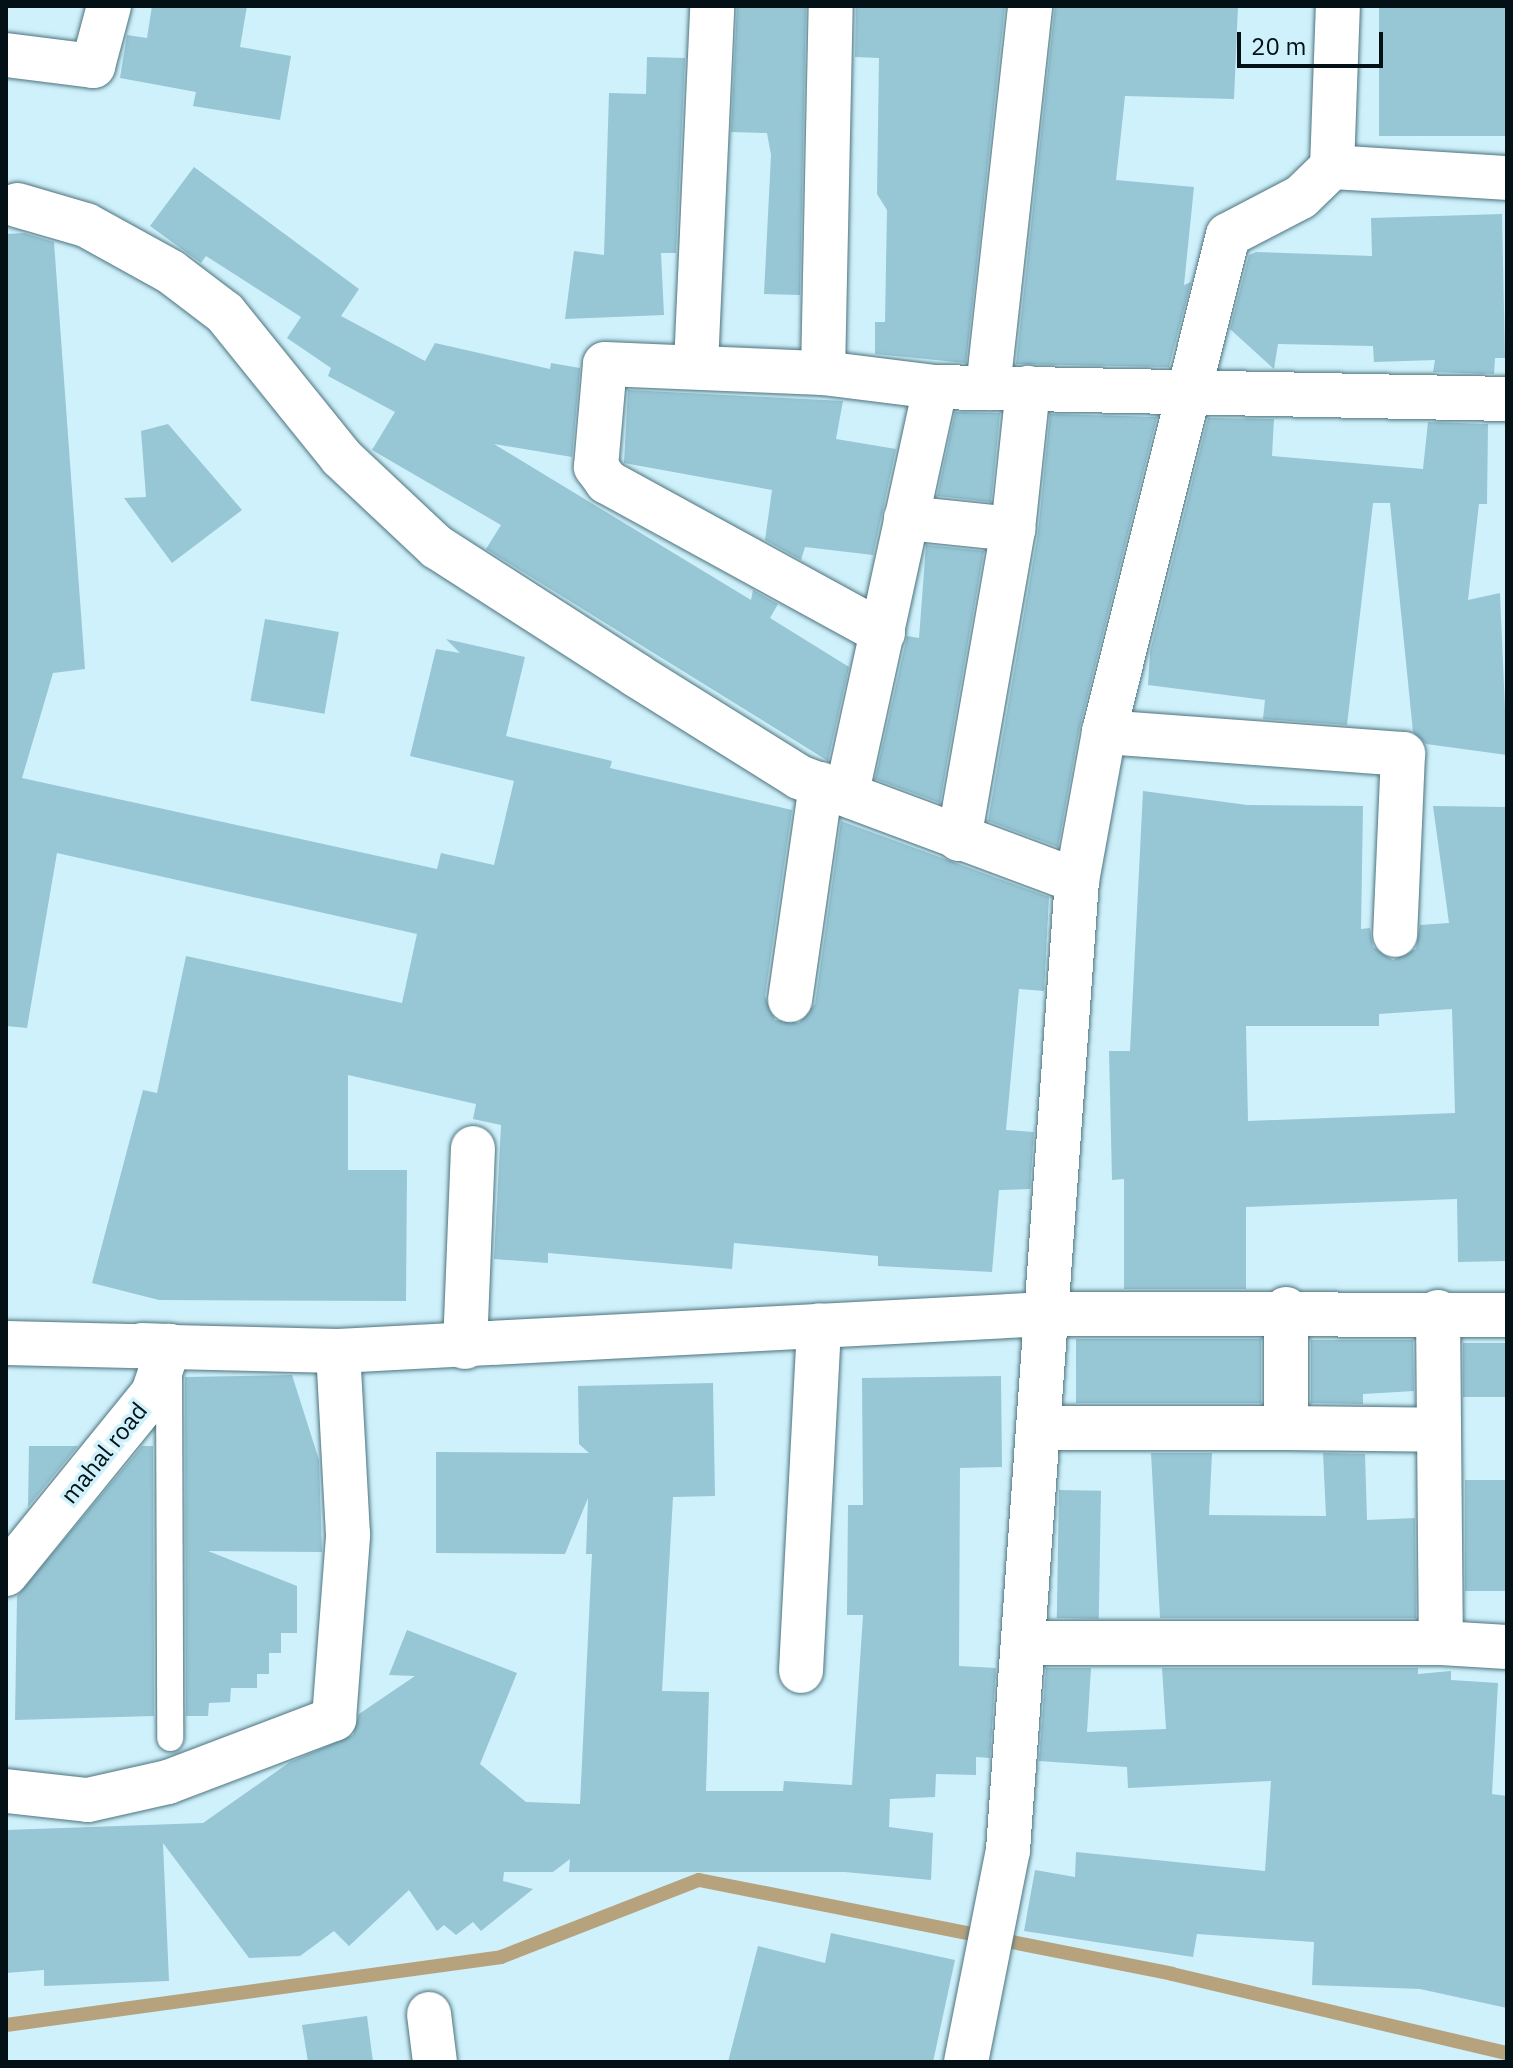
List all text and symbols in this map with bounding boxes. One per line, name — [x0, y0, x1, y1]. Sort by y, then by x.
scale bar — [1241, 16, 1387, 66]
text: 20 m — [1251, 30, 1306, 62]
street label: mahal road — [55, 1397, 153, 1509]

